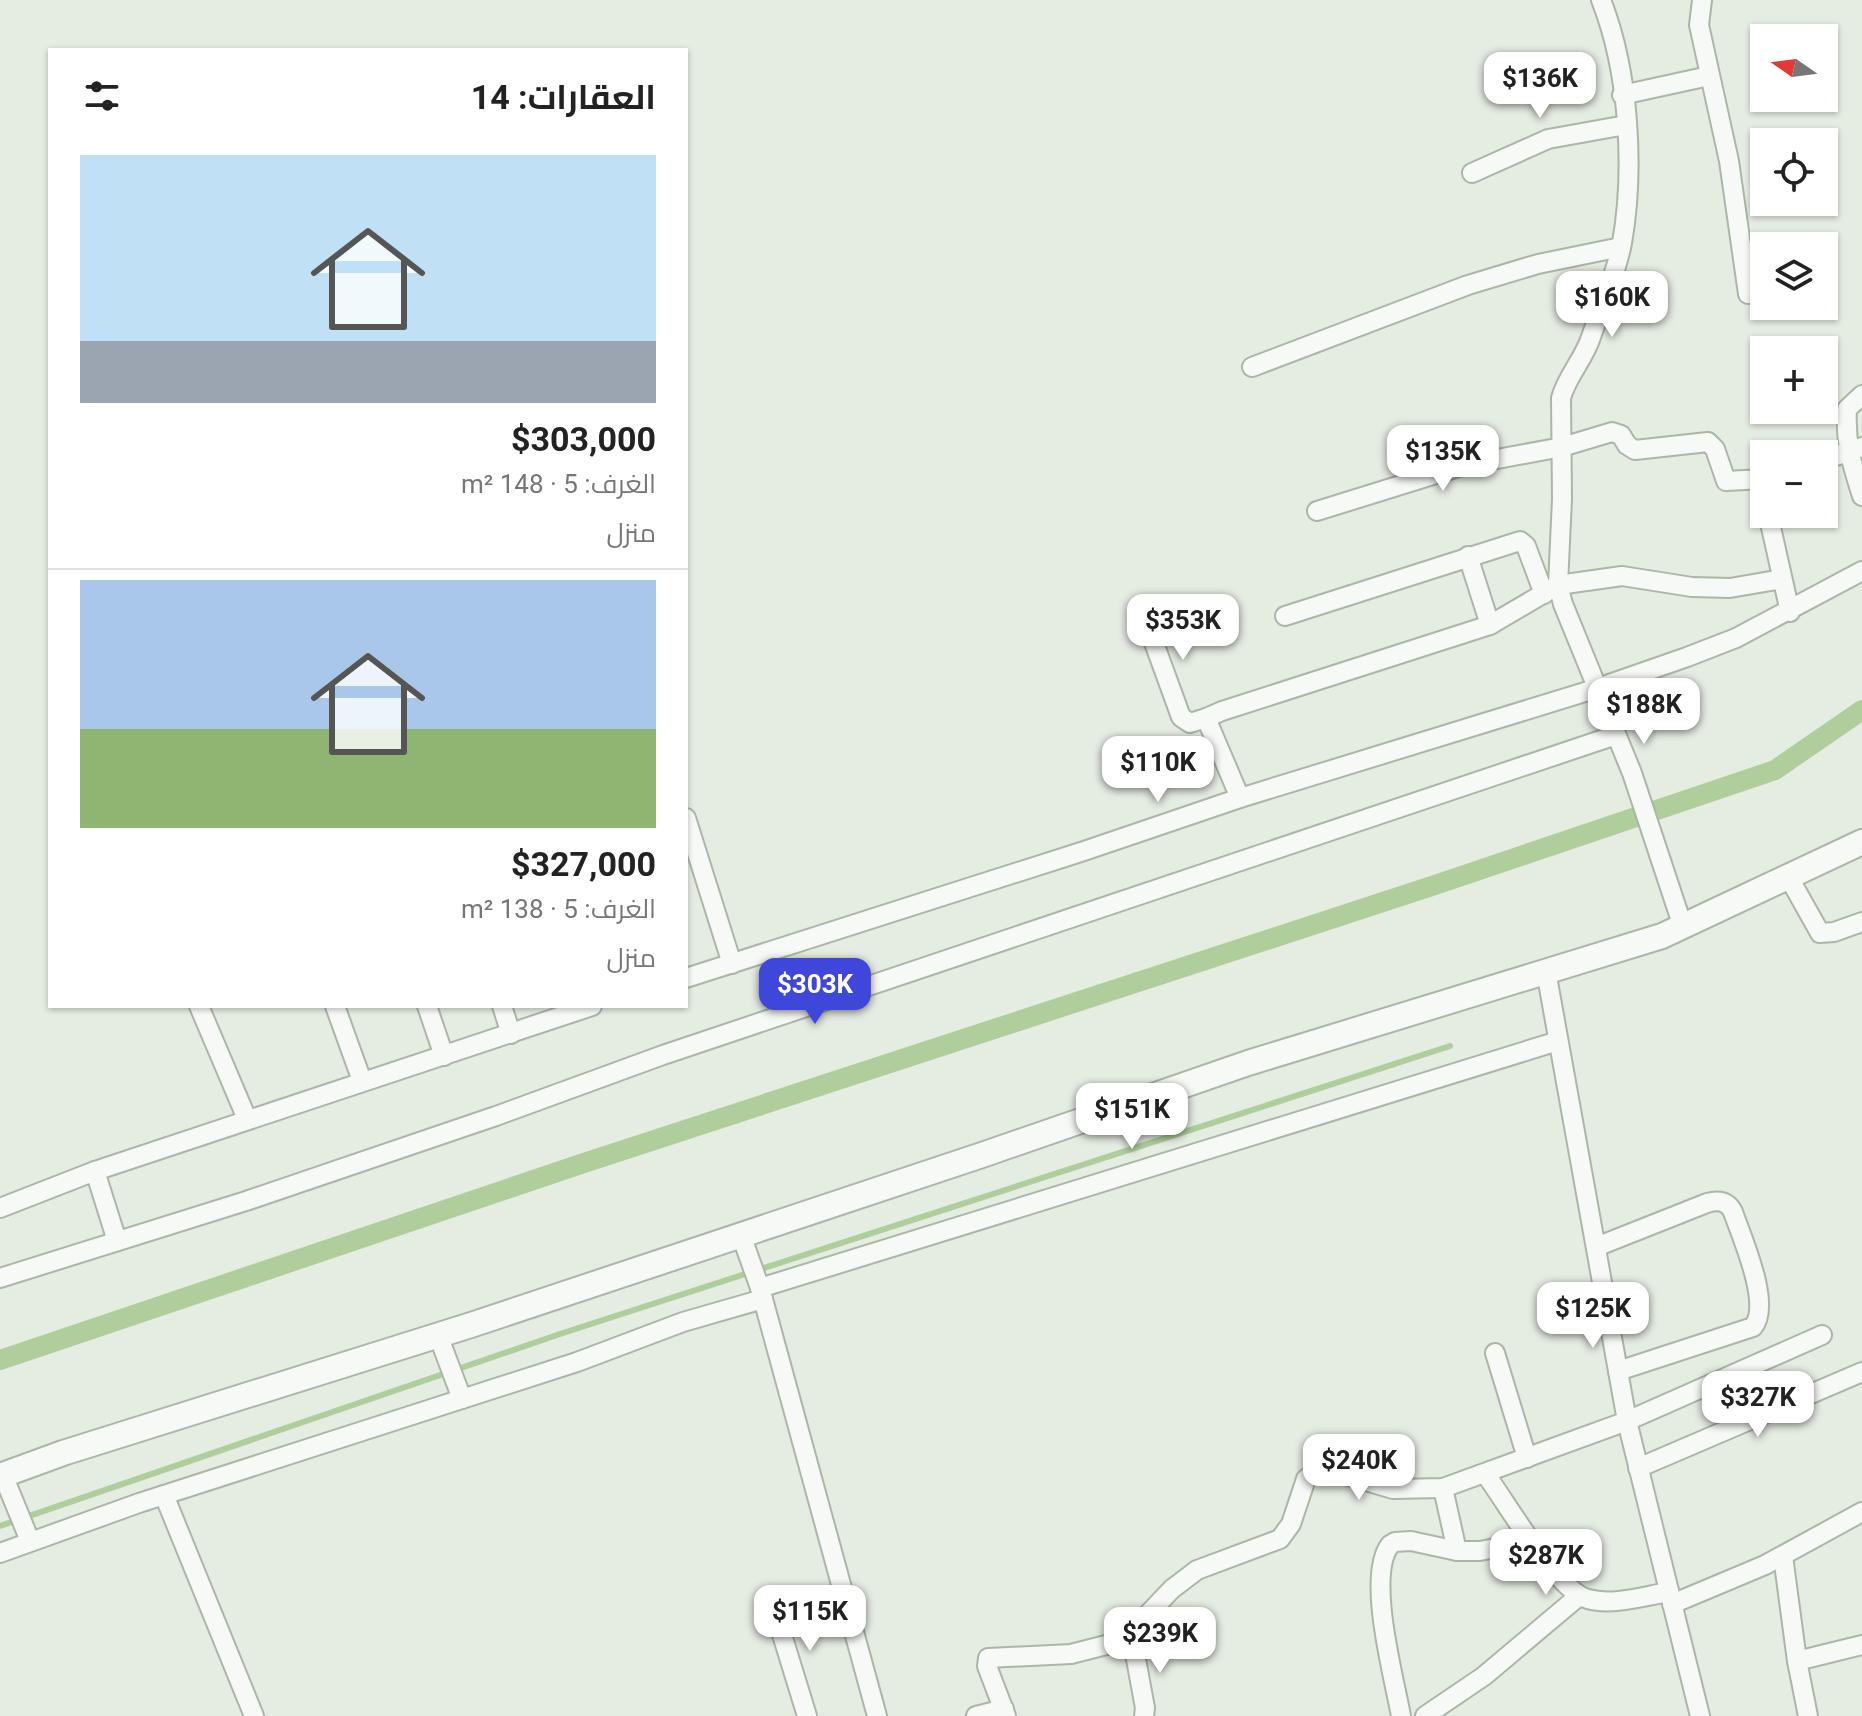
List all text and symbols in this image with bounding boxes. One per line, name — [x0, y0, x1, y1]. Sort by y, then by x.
north arrow — [1750, 24, 1838, 112]
map controls — [1750, 24, 1838, 528]
pin: $136K — [1484, 52, 1596, 120]
text: $136K — [1502, 63, 1578, 93]
icon: filters — [80, 74, 124, 118]
text: العقارات: 14 — [471, 77, 656, 117]
button: locate — [1750, 128, 1838, 216]
icon: home — [296, 207, 440, 351]
button: layers — [1750, 232, 1838, 320]
pin: $160K — [1556, 271, 1668, 339]
text: $160K — [1574, 282, 1650, 312]
button: + — [1750, 336, 1838, 424]
text: $303,000 — [511, 419, 656, 459]
pin: $135K — [1387, 425, 1499, 493]
text: $135K — [1405, 436, 1481, 466]
button: − — [1750, 440, 1838, 528]
text: الغرف: 5 · 148 m² — [461, 469, 656, 499]
text: منزل — [607, 518, 656, 548]
pin: $353K — [1127, 594, 1239, 662]
text: $353K — [1145, 605, 1221, 635]
icon: home — [296, 632, 440, 776]
pin: $188K — [1588, 678, 1700, 746]
text: $188K — [1606, 689, 1682, 719]
pin: $110K — [1102, 736, 1214, 804]
text: $110K — [1120, 747, 1196, 777]
text: $327,000 — [511, 844, 656, 884]
text: الغرف: 5 · 138 m² — [461, 894, 656, 924]
text: منزل — [607, 943, 656, 973]
pin: $303K — [759, 958, 871, 1026]
text: $303K — [777, 969, 853, 999]
pin: $151K — [1076, 1083, 1188, 1151]
text: $151K — [1094, 1094, 1170, 1124]
pin: $125K — [1537, 1282, 1649, 1350]
text: $125K — [1555, 1293, 1631, 1323]
pin: $327K — [1702, 1371, 1814, 1439]
text: $327K — [1720, 1382, 1796, 1412]
pin: $240K — [1303, 1434, 1415, 1502]
text: $240K — [1321, 1445, 1397, 1475]
pin: $287K — [1490, 1529, 1602, 1597]
text: $287K — [1508, 1540, 1584, 1570]
pin: $115K — [754, 1585, 866, 1653]
text: $115K — [772, 1596, 848, 1626]
pin: $239K — [1104, 1607, 1216, 1675]
text: $239K — [1122, 1618, 1198, 1648]

